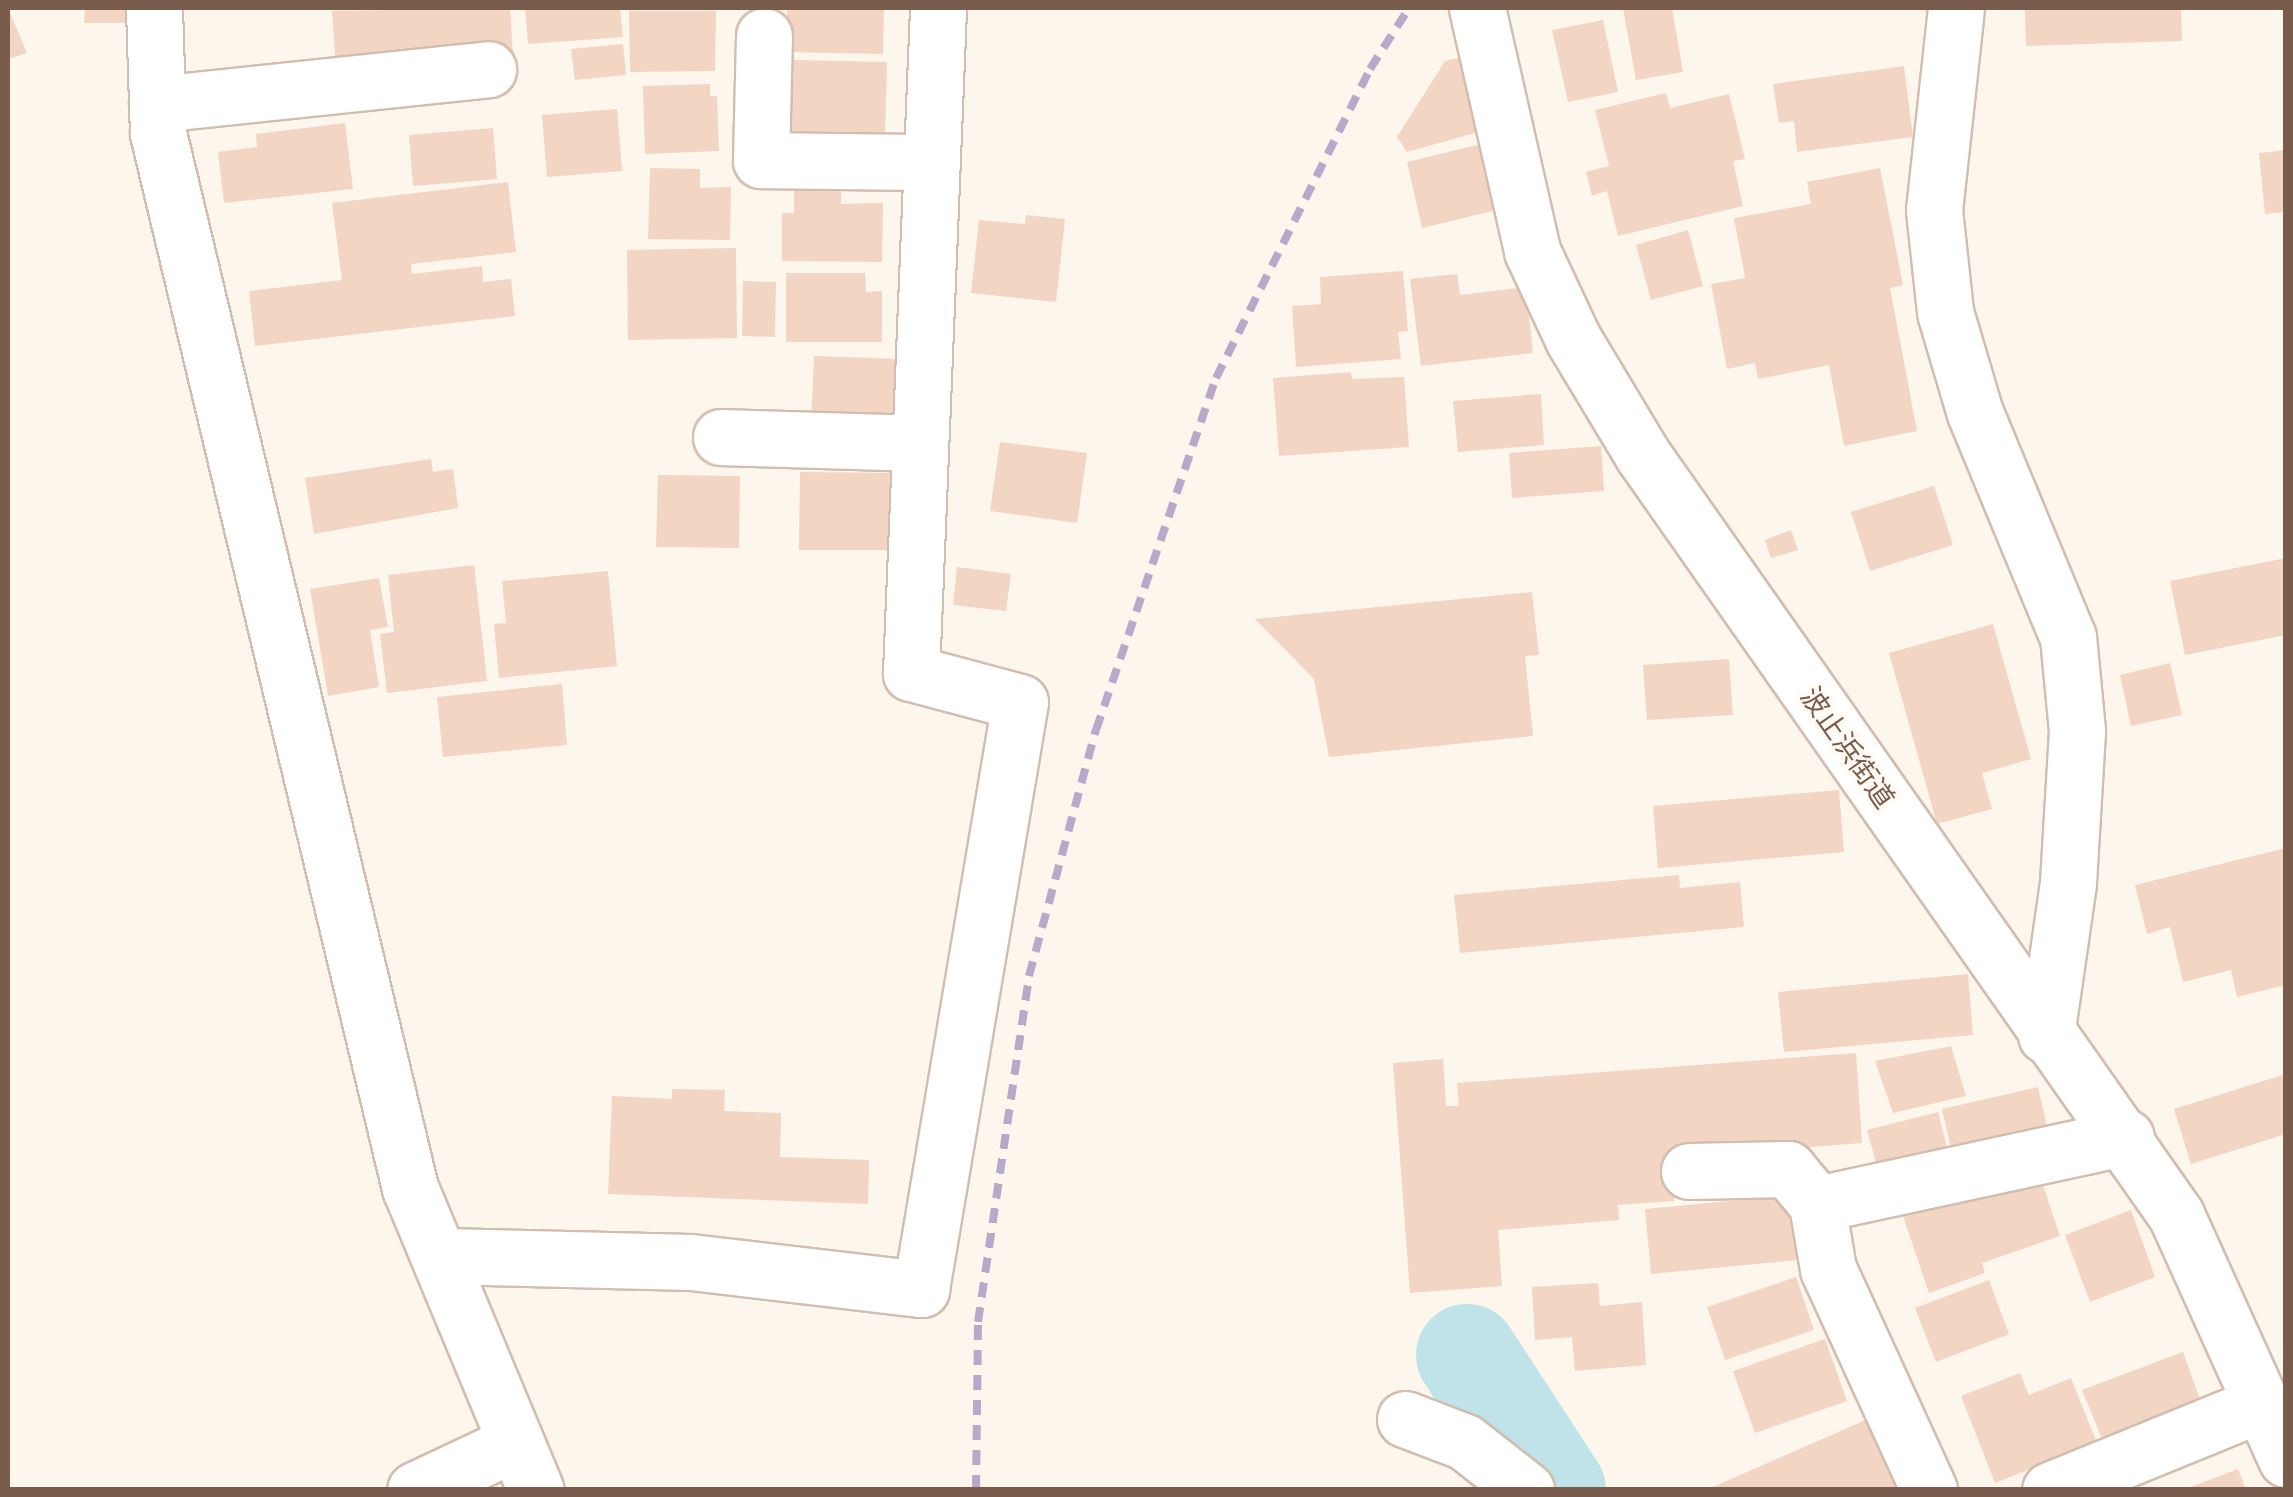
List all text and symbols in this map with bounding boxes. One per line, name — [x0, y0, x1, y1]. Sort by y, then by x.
street label: 波止浜街道 — [1793, 681, 1901, 815]

